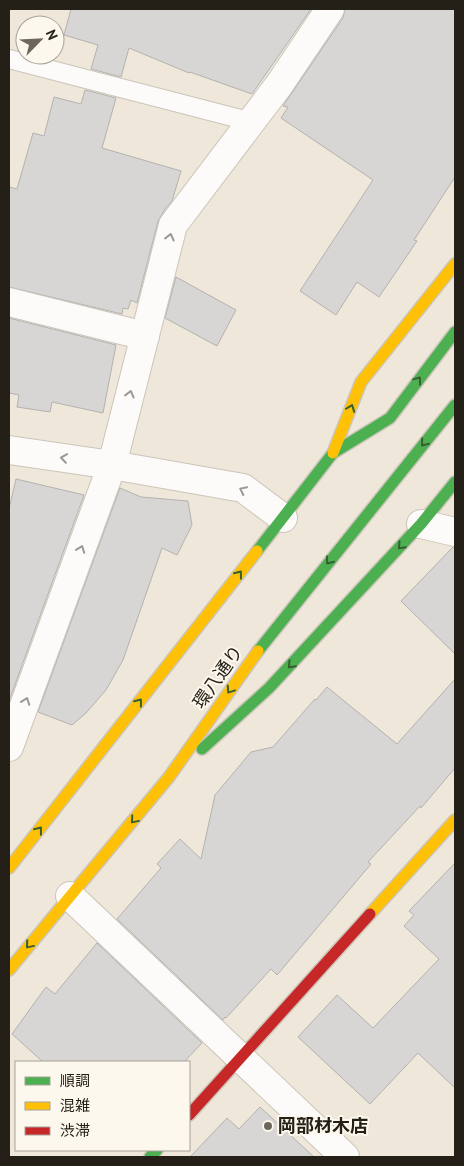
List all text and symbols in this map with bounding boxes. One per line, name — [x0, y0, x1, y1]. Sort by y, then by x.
north arrow — [15, 15, 65, 65]
text: N — [42, 27, 62, 43]
one-way arrow — [165, 233, 175, 241]
one-way arrow — [413, 377, 421, 386]
one-way arrow — [124, 390, 135, 399]
one-way arrow — [345, 404, 355, 413]
one-way arrow — [422, 437, 430, 446]
one-way arrow — [60, 453, 68, 463]
one-way arrow — [240, 486, 249, 496]
one-way arrow — [398, 540, 407, 549]
one-way arrow — [75, 545, 85, 554]
one-way arrow — [326, 555, 334, 564]
one-way arrow — [234, 571, 242, 580]
street label: 環八通り — [188, 641, 248, 713]
one-way arrow — [288, 660, 297, 669]
one-way arrow — [227, 684, 236, 693]
one-way arrow — [20, 698, 30, 706]
one-way arrow — [134, 699, 142, 708]
one-way arrow — [130, 815, 139, 824]
one-way arrow — [33, 826, 42, 836]
one-way arrow — [27, 939, 35, 948]
legend — [15, 1061, 190, 1151]
text: 順調 — [60, 1071, 90, 1090]
text: 混雑 — [60, 1096, 90, 1115]
place label: 岡部材木店 — [278, 1114, 368, 1137]
marker: 岡部材木店 — [262, 1120, 274, 1132]
text: 渋滞 — [60, 1121, 90, 1140]

